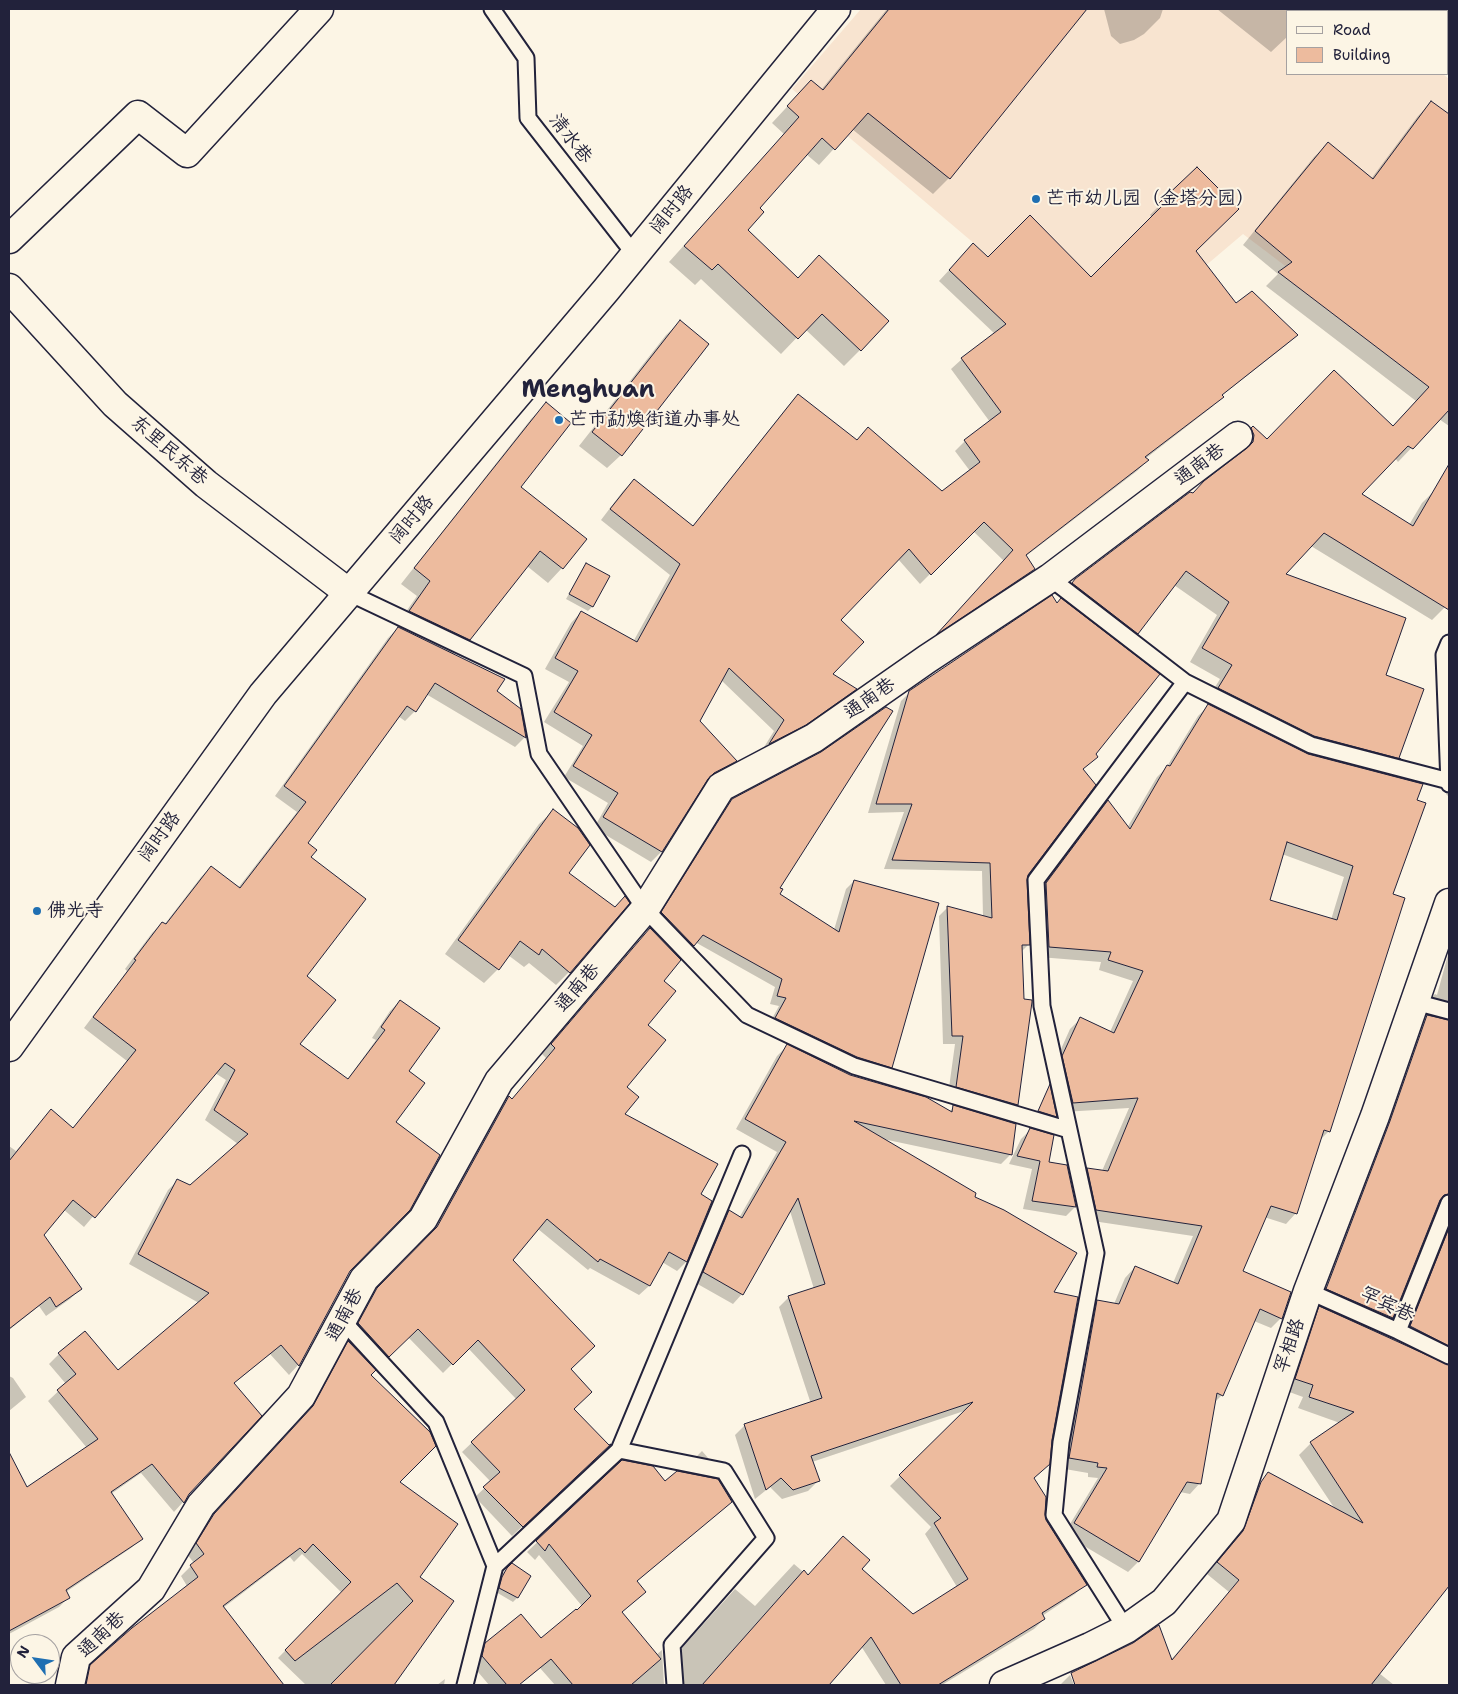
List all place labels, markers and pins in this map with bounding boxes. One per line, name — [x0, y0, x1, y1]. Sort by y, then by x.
place label: 芒市幼儿园（金塔分园） — [1046, 188, 1255, 210]
marker: 芒市幼儿园（金塔分园） — [1030, 193, 1042, 205]
place label: 芒市勐焕街道办事处 — [569, 409, 740, 431]
marker: 芒市勐焕街道办事处 — [553, 414, 565, 426]
place label: 佛光寺 — [47, 900, 104, 922]
marker: 佛光寺 — [31, 905, 43, 917]

